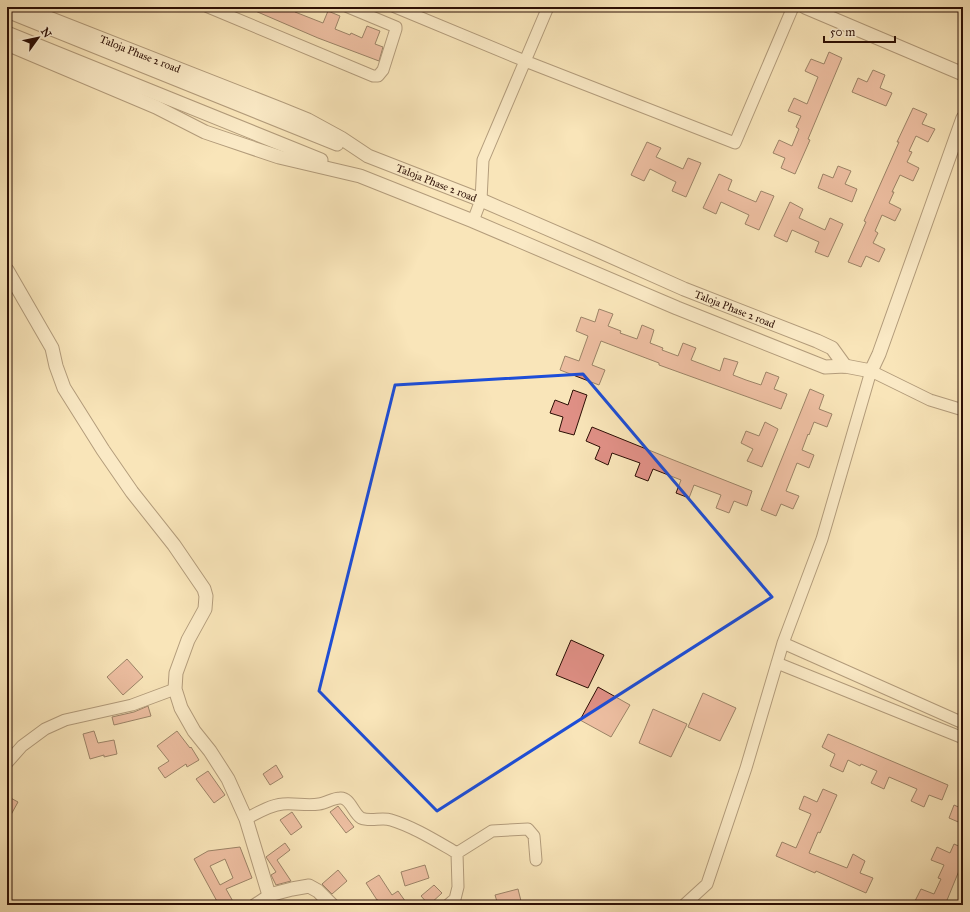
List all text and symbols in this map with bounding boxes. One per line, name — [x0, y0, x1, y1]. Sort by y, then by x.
north arrow — [18, 18, 58, 58]
scale bar — [824, 18, 895, 44]
text: N — [38, 25, 54, 41]
text: 50 m — [830, 25, 855, 39]
street label: Taloja Phase 2 road — [98, 32, 183, 76]
street label: Taloja Phase 2 road — [394, 161, 479, 204]
street label: Taloja Phase 2 road — [693, 287, 778, 331]

